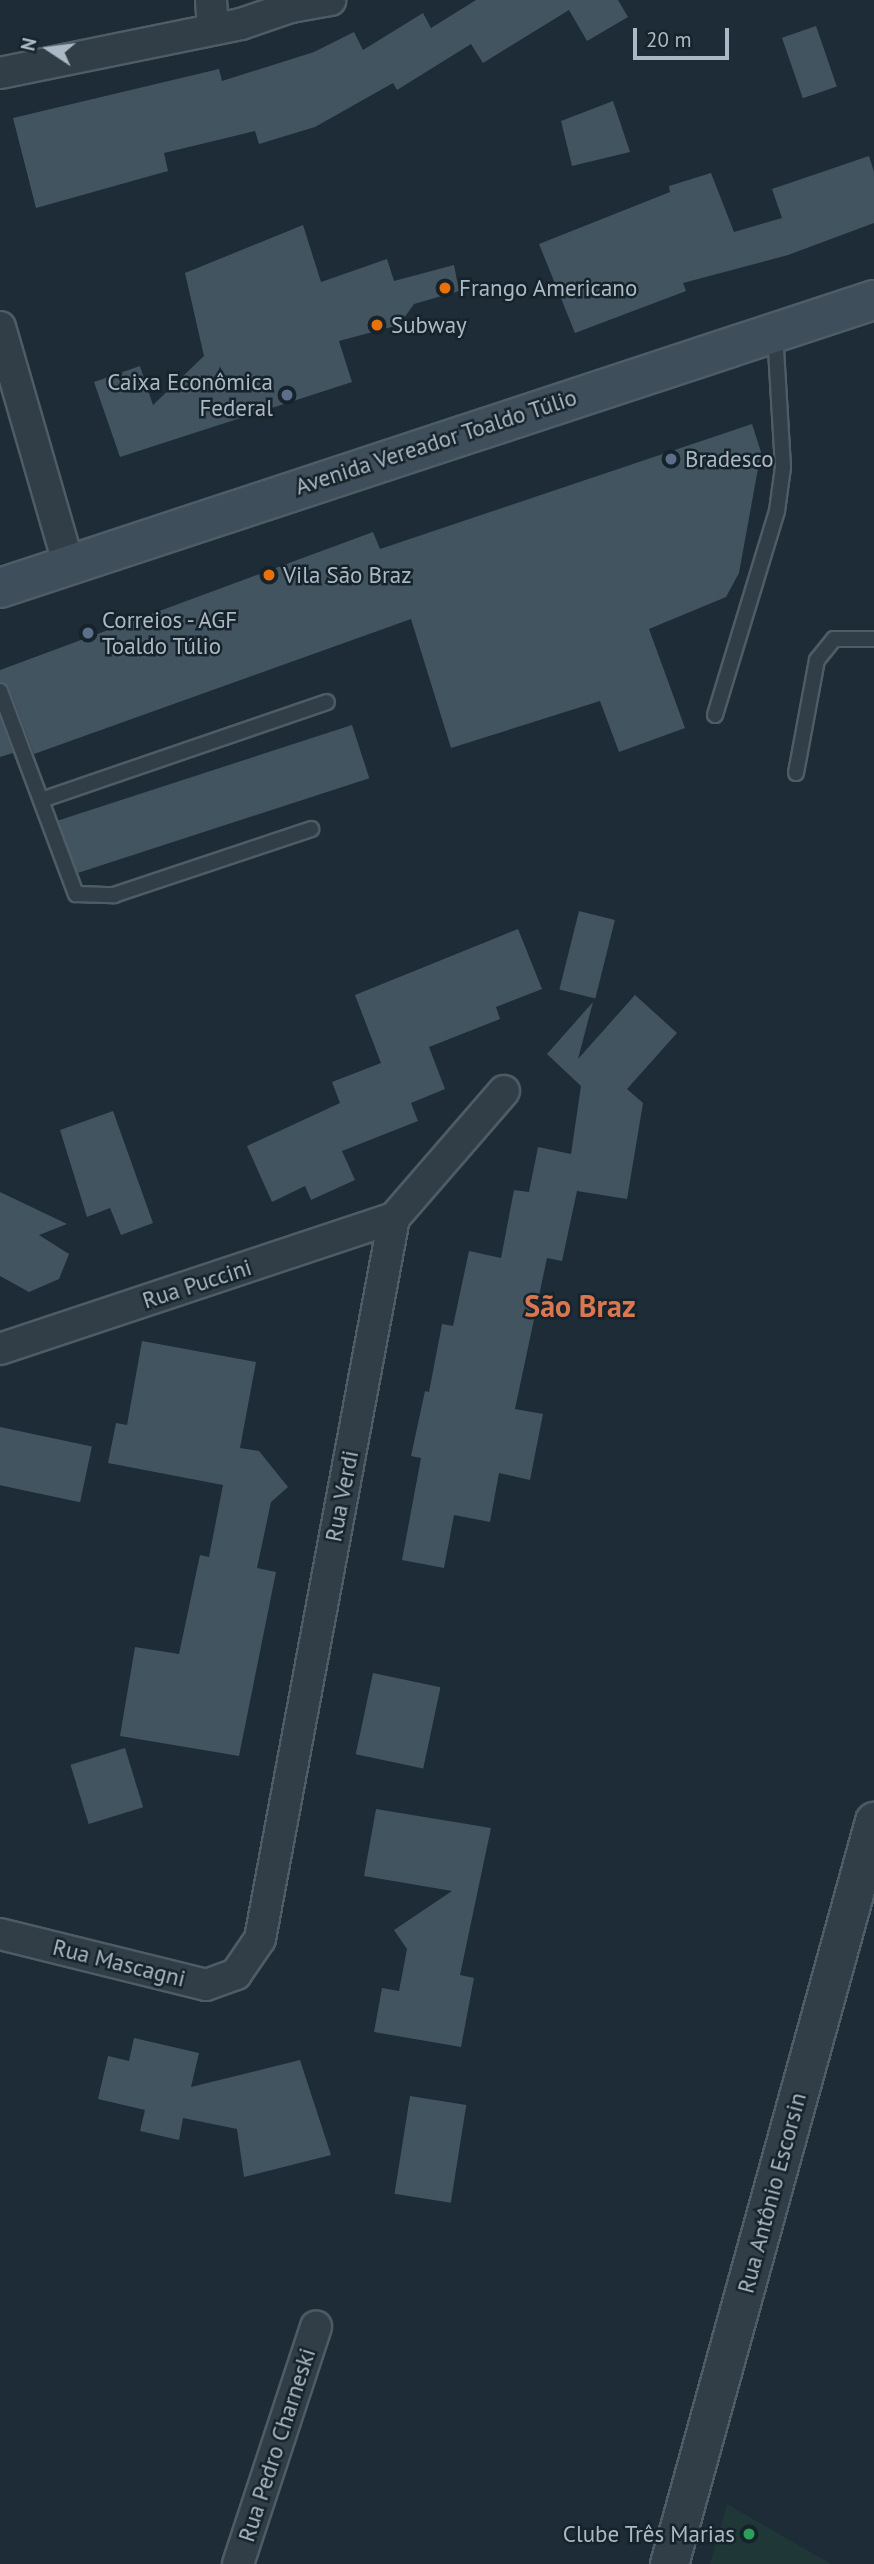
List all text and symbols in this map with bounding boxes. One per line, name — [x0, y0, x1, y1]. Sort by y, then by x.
north arrow — [14, 14, 84, 84]
scale bar — [636, 14, 732, 58]
text: 20 m — [646, 26, 692, 53]
text: N — [15, 36, 42, 53]
place label: Frango Americano — [459, 274, 638, 302]
marker: Frango Americano — [437, 280, 453, 296]
place label: Subway — [391, 311, 467, 339]
marker: Subway — [369, 317, 385, 333]
place label: Caixa Econômica Federal — [107, 368, 273, 422]
street label: Avenida Vereador Toaldo Túlio — [291, 383, 581, 501]
marker: Caixa Econômica Federal — [279, 387, 295, 403]
place label: Bradesco — [685, 445, 774, 473]
marker: Bradesco — [663, 451, 679, 467]
place label: Vila São Braz — [283, 561, 412, 589]
marker: Vila São Braz — [261, 567, 277, 583]
place label: Correios - AGF Toaldo Túlio — [102, 606, 242, 660]
marker: Correios - AGF Toaldo Túlio — [80, 625, 96, 641]
street label: Rua Puccini — [139, 1253, 255, 1315]
district label: São Braz — [524, 1288, 636, 1324]
street label: Rua Verdi — [320, 1448, 364, 1544]
street label: Rua Mascagni — [50, 1933, 188, 1993]
street label: Rua Antônio Escorsin — [732, 2089, 812, 2297]
street label: Rua Pedro Charneski — [233, 2345, 321, 2545]
place label: Clube Três Marias — [562, 2520, 735, 2548]
marker: Clube Três Marias — [741, 2526, 757, 2542]

